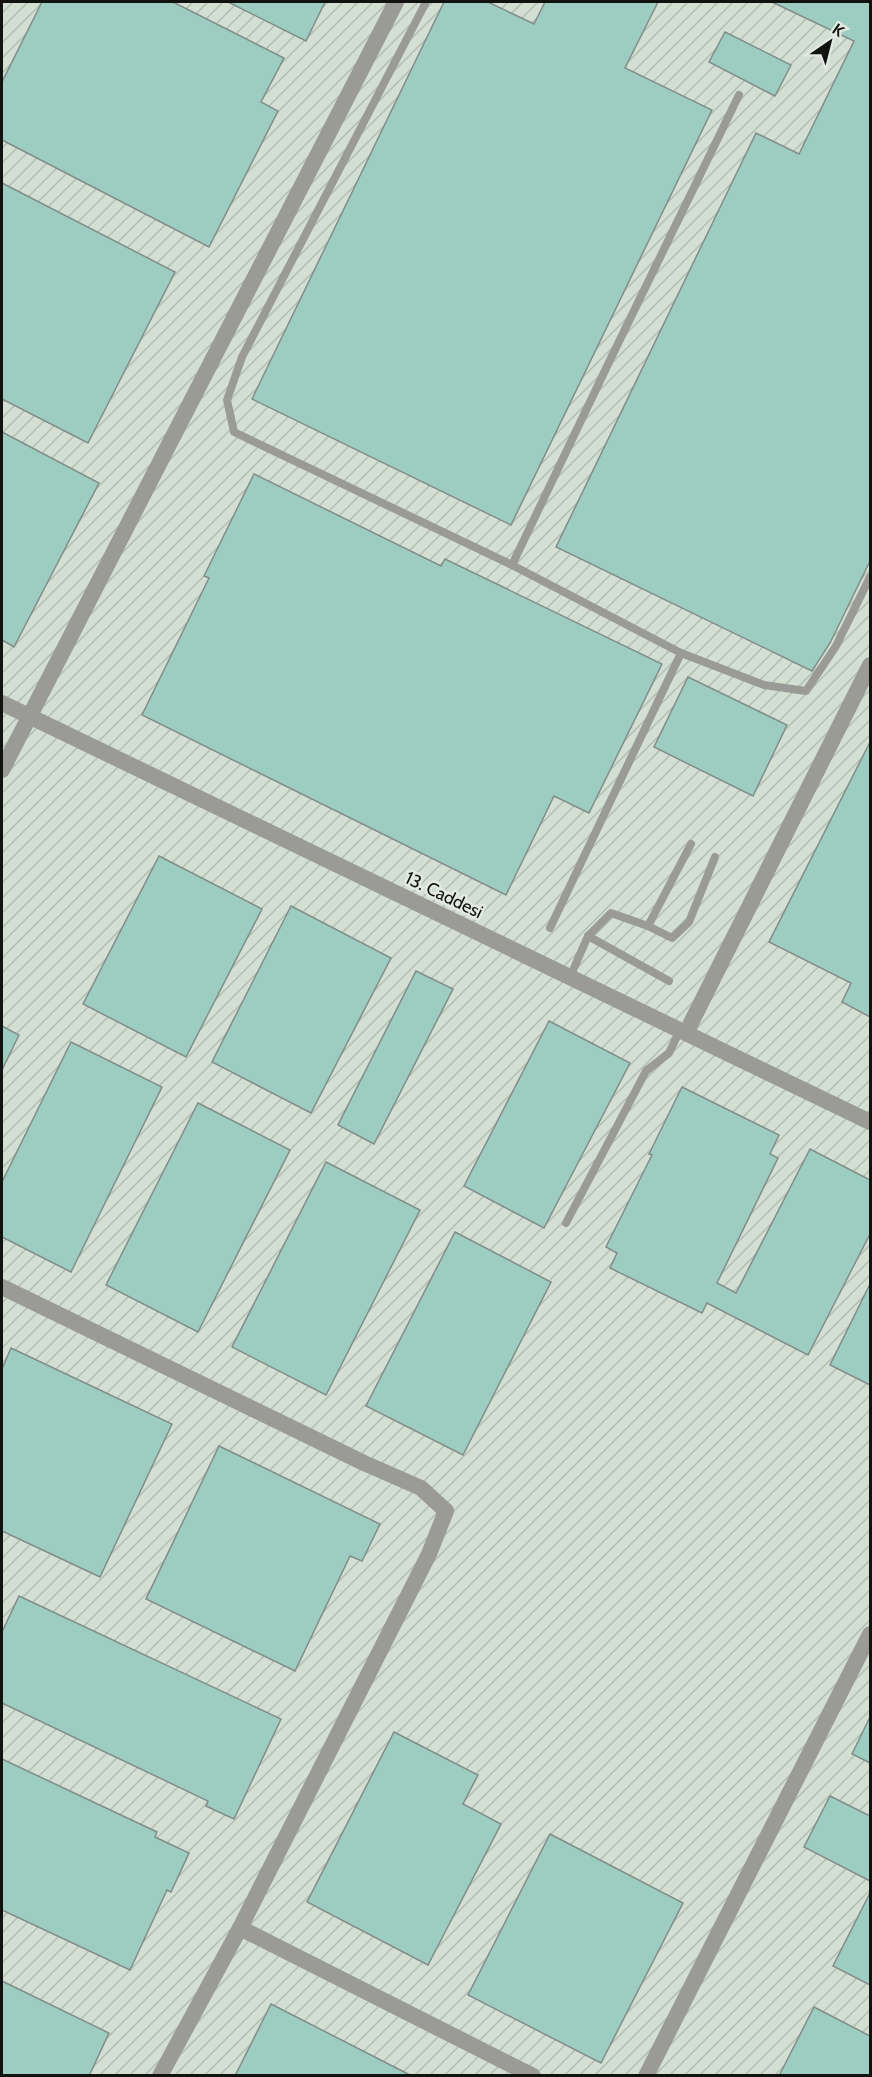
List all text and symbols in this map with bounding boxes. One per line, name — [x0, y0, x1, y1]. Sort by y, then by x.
north arrow — [800, 12, 860, 72]
text: K — [829, 19, 848, 41]
street label: 13. Caddesi — [402, 867, 486, 923]

